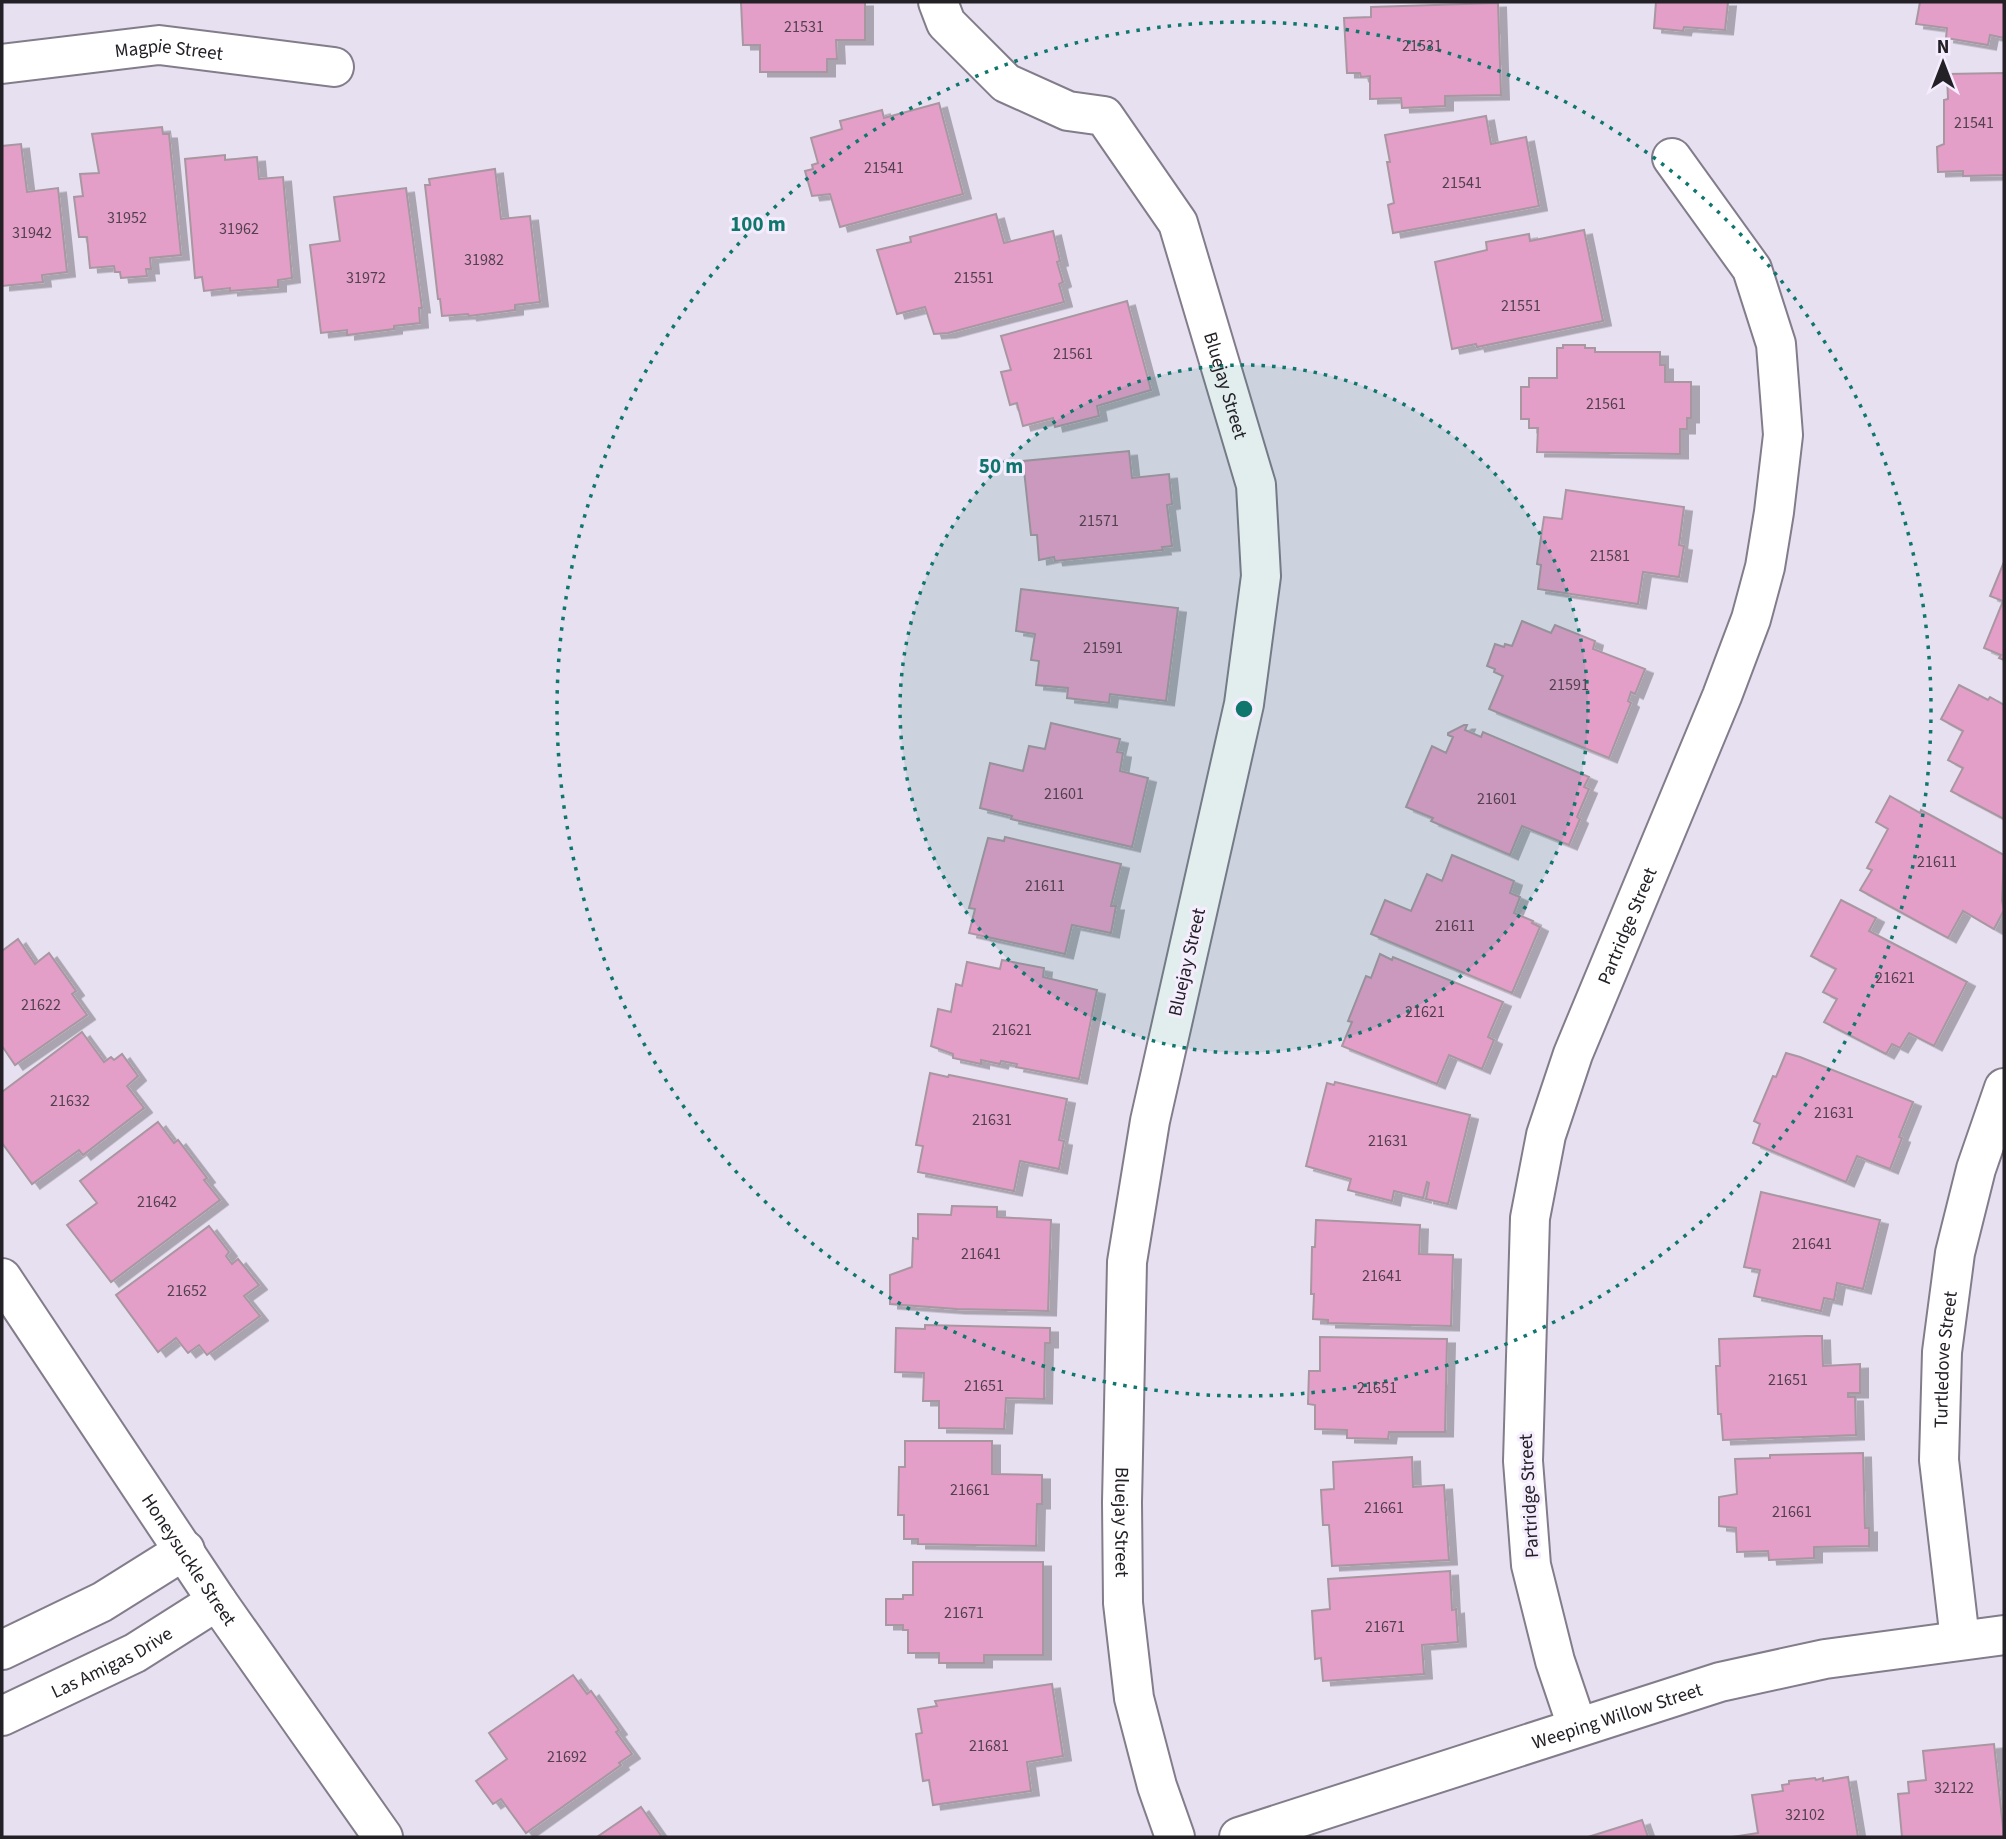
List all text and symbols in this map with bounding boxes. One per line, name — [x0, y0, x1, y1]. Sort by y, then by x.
house number: 21531 — [784, 16, 824, 38]
north arrow — [1908, 28, 1978, 98]
street label: Magpie Street — [113, 33, 225, 68]
text: N — [1937, 34, 1949, 61]
house number: 21531 — [1402, 35, 1442, 57]
house number: 21541 — [1954, 112, 1994, 134]
house number: 21541 — [864, 157, 904, 179]
house number: 21541 — [1442, 172, 1482, 194]
house number: 31952 — [107, 207, 147, 229]
text: 100 m — [730, 209, 786, 239]
house number: 31962 — [219, 218, 259, 240]
house number: 31942 — [12, 222, 52, 244]
house number: 31982 — [464, 249, 504, 271]
house number: 31972 — [346, 267, 386, 289]
house number: 21551 — [954, 267, 994, 289]
house number: 21551 — [1501, 295, 1541, 317]
street label: Bluejay Street — [1196, 329, 1254, 443]
house number: 21561 — [1053, 343, 1093, 365]
house number: 21561 — [1586, 393, 1626, 415]
text: 50 m — [979, 451, 1023, 481]
house number: 21571 — [1079, 510, 1119, 532]
house number: 21581 — [1590, 545, 1630, 567]
house number: 21591 — [1083, 637, 1123, 659]
house number: 21591 — [1549, 674, 1589, 696]
centre of rings — [1232, 697, 1256, 721]
house number: 21601 — [1044, 783, 1084, 805]
house number: 21601 — [1477, 788, 1517, 810]
house number: 21611 — [1917, 851, 1957, 873]
street label: Partridge Street — [1591, 863, 1664, 989]
house number: 21611 — [1025, 875, 1065, 897]
street label: Bluejay Street — [1162, 905, 1213, 1019]
house number: 21611 — [1435, 915, 1475, 937]
house number: 21621 — [1875, 967, 1915, 989]
house number: 21622 — [21, 994, 61, 1016]
house number: 21621 — [1405, 1001, 1445, 1023]
house number: 21621 — [992, 1019, 1032, 1041]
house number: 21632 — [50, 1090, 90, 1112]
house number: 21631 — [1814, 1102, 1854, 1124]
house number: 21631 — [972, 1109, 1012, 1131]
house number: 21631 — [1368, 1130, 1408, 1152]
house number: 21642 — [137, 1191, 177, 1213]
house number: 21641 — [1792, 1233, 1832, 1255]
house number: 21641 — [961, 1243, 1001, 1265]
house number: 21641 — [1362, 1265, 1402, 1287]
house number: 21652 — [167, 1280, 207, 1302]
street label: Turtledove Street — [1928, 1289, 1965, 1428]
house number: 21651 — [1768, 1369, 1808, 1391]
house number: 21651 — [964, 1375, 1004, 1397]
house number: 21651 — [1357, 1377, 1397, 1399]
street label: Partridge Street — [1513, 1432, 1546, 1559]
street label: Bluejay Street — [1107, 1467, 1135, 1578]
house number: 21661 — [950, 1479, 990, 1501]
street label: Honeysuckle Street — [134, 1489, 243, 1632]
house number: 21661 — [1364, 1497, 1404, 1519]
house number: 21661 — [1772, 1501, 1812, 1523]
house number: 21671 — [944, 1602, 984, 1624]
house number: 21671 — [1365, 1616, 1405, 1638]
street label: Las Amigas Drive — [47, 1621, 178, 1706]
street label: Weeping Willow Street — [1529, 1676, 1707, 1757]
house number: 21681 — [969, 1735, 1009, 1757]
house number: 21692 — [547, 1746, 587, 1768]
house number: 32122 — [1934, 1777, 1974, 1799]
house number: 32102 — [1785, 1804, 1825, 1826]

